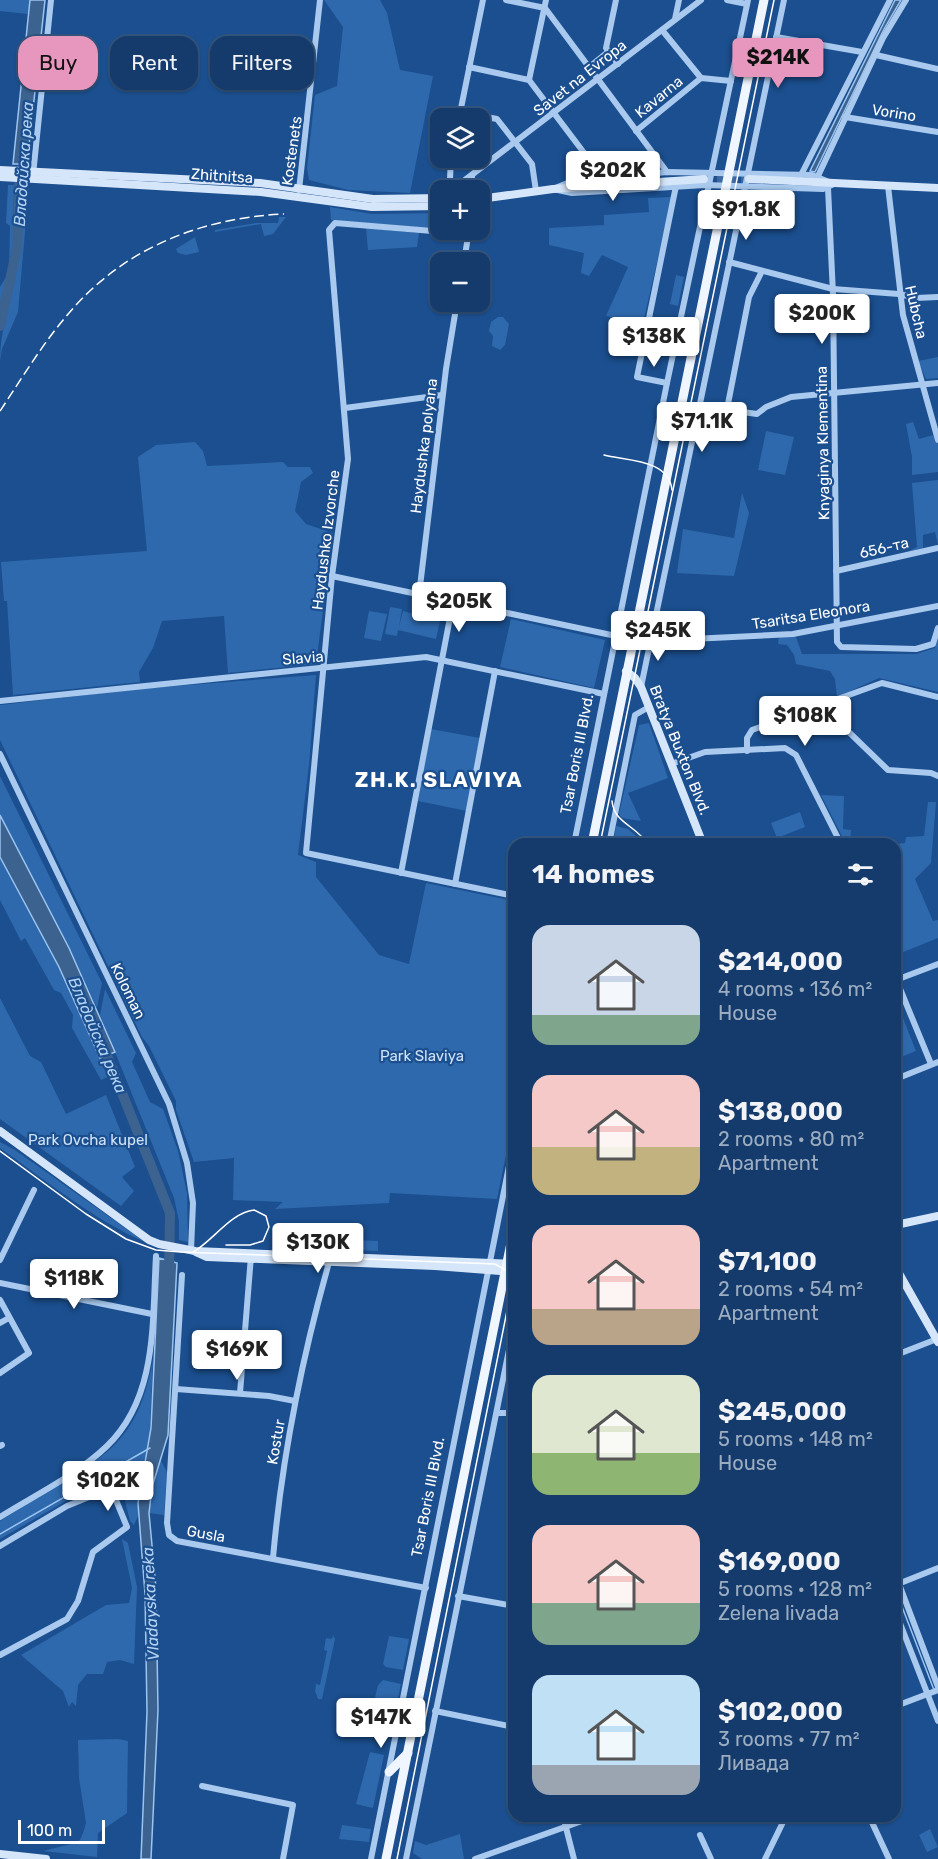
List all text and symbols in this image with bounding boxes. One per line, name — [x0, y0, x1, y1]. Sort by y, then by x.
chip: Buy — [18, 36, 98, 90]
chip: Rent — [110, 36, 198, 90]
chip: Filters — [210, 36, 314, 90]
street label: Savet na Evropa — [530, 36, 630, 120]
pin: $214K — [736, 38, 820, 89]
text: $214K — [746, 45, 810, 69]
street label: Kavarna — [631, 72, 687, 122]
water label: Владайска река — [10, 101, 37, 227]
street label: Vorino — [871, 101, 917, 125]
map controls — [430, 108, 490, 312]
button: layers — [430, 108, 490, 168]
street label: Kostenets — [278, 115, 306, 187]
pin: $202K — [571, 151, 655, 202]
text: $202K — [580, 158, 646, 182]
street label: Zhitnitsa — [190, 165, 254, 187]
button: + — [430, 180, 490, 240]
pin: $91.8K — [697, 190, 795, 241]
text: $91.8K — [712, 197, 780, 221]
button: − — [430, 252, 490, 312]
street label: Hubcha — [901, 283, 931, 341]
pin: $200K — [780, 294, 864, 345]
text: $200K — [789, 301, 855, 325]
pin: $138K — [612, 317, 696, 368]
text: $138K — [622, 324, 686, 348]
street label: Knyaginya Klementina — [813, 366, 833, 520]
street label: Haydushka polyana — [407, 377, 441, 515]
pin: $71.1K — [653, 402, 751, 453]
text: $71.1K — [671, 409, 733, 433]
street label: Haydushko Izvorche — [308, 469, 344, 611]
street label: 656-та — [858, 534, 910, 562]
pin: $205K — [417, 582, 501, 633]
text: $205K — [426, 589, 492, 613]
street label: Tsaritsa Eleonora — [751, 597, 871, 633]
pin: $245K — [616, 611, 700, 662]
text: $245K — [625, 618, 691, 642]
street label: Slavia — [282, 647, 324, 669]
street label: Bratya Buxton Blvd. — [646, 682, 714, 818]
street label: Tsar Boris III Blvd. — [557, 692, 597, 816]
pin: $108K — [763, 696, 847, 747]
text: $108K — [773, 703, 837, 727]
district label: ZH.K. SLAVIYA — [355, 767, 523, 792]
icon: filters — [844, 858, 877, 891]
text: 14 homes — [532, 859, 655, 890]
text: $214,000 — [718, 946, 843, 977]
icon: home — [580, 949, 652, 1021]
street label: Koloman — [107, 960, 149, 1022]
water label: Владайска река — [64, 974, 131, 1096]
text: 4 rooms · 136 m² — [718, 977, 872, 1001]
text: House — [718, 1001, 777, 1025]
park label: Park Slaviya — [380, 1047, 464, 1065]
text: $138,000 — [718, 1096, 843, 1127]
icon: home — [580, 1099, 652, 1171]
text: 2 rooms · 80 m² — [718, 1127, 864, 1151]
park label: Park Ovcha kupel — [28, 1131, 148, 1149]
text: Apartment — [718, 1151, 819, 1175]
pin: $130K — [276, 1223, 360, 1274]
text: $130K — [286, 1230, 350, 1254]
text: $71,100 — [718, 1246, 817, 1277]
icon: home — [580, 1249, 652, 1321]
pin: $118K — [32, 1259, 116, 1310]
text: $118K — [44, 1266, 104, 1290]
text: 2 rooms · 54 m² — [718, 1277, 863, 1301]
text: Apartment — [718, 1301, 819, 1325]
pin: $169K — [195, 1330, 279, 1381]
text: $169K — [206, 1337, 268, 1361]
text: $245,000 — [718, 1396, 847, 1427]
icon: home — [580, 1399, 652, 1471]
street label: Kostur — [263, 1418, 289, 1466]
text: 5 rooms · 148 m² — [718, 1427, 873, 1451]
street label: Tsar Boris III Blvd. — [408, 1435, 448, 1559]
text: House — [718, 1451, 777, 1475]
pin: $102K — [66, 1461, 150, 1512]
text: $102K — [76, 1468, 140, 1492]
street label: Gusla — [185, 1522, 227, 1546]
text: $169,000 — [718, 1546, 841, 1577]
water label: Vladayska reka — [138, 1547, 163, 1661]
icon: home — [580, 1549, 652, 1621]
text: 5 rooms · 128 m² — [718, 1577, 872, 1601]
text: Zelena livada — [718, 1601, 839, 1625]
text: $102,000 — [718, 1696, 843, 1727]
pin: $147K — [339, 1698, 423, 1749]
icon: home — [580, 1699, 652, 1771]
text: $147K — [350, 1705, 412, 1729]
text: 3 rooms · 77 m² — [718, 1727, 860, 1751]
text: Ливада — [718, 1751, 790, 1775]
scale bar — [18, 1817, 105, 1844]
text: 100 m — [27, 1821, 72, 1840]

